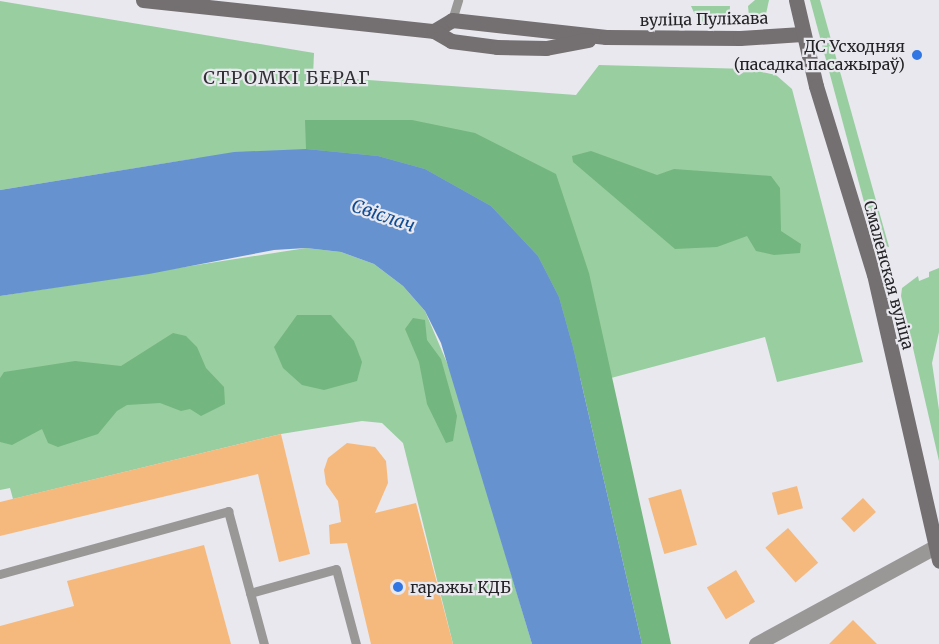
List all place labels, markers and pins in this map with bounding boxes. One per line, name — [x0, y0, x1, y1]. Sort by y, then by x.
place label: ДС Усходняя (пасадка пасажыраў) — [734, 36, 905, 74]
marker: ДС Усходняя (пасадка пасажыраў) — [910, 48, 924, 62]
place label: гаражы КДБ — [410, 577, 511, 597]
marker: гаражы КДБ — [391, 580, 405, 594]

